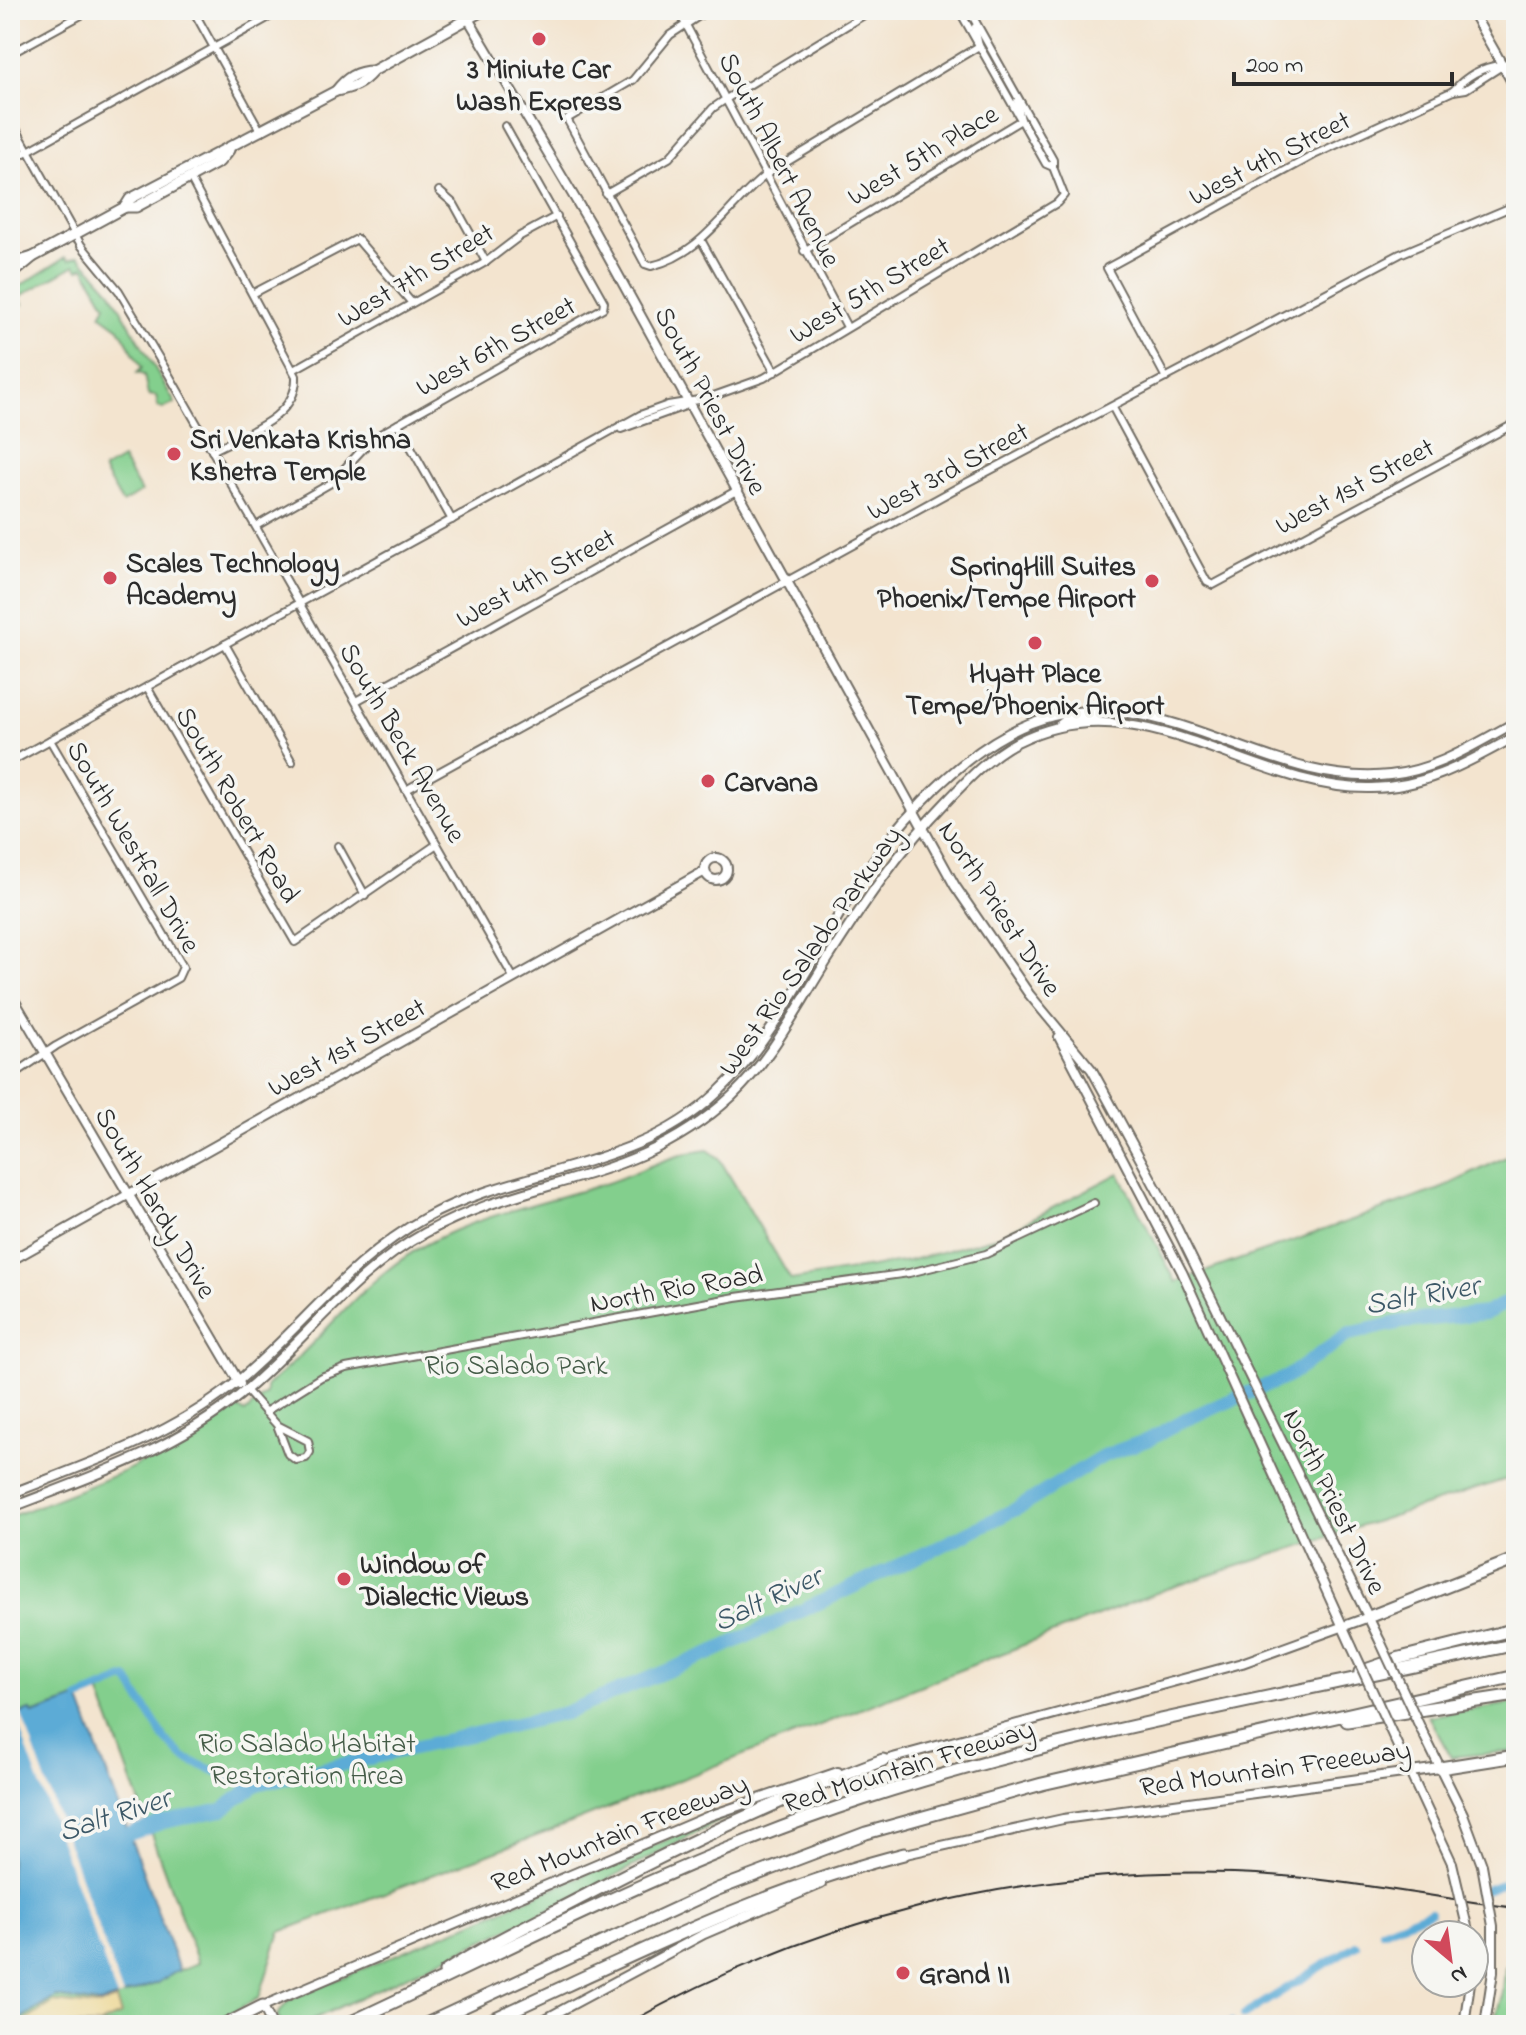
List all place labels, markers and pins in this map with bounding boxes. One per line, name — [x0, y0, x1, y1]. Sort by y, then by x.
marker: 3 Miniute Car Wash Express — [530, 30, 548, 48]
place label: 3 Miniute Car Wash Express — [456, 51, 622, 124]
place label: Sri Venkata Krishna Kshetra Temple — [190, 421, 411, 494]
marker: Sri Venkata Krishna Kshetra Temple — [165, 445, 183, 463]
place label: Scales Technology Academy — [126, 545, 339, 618]
place label: SpringHill Suites Phoenix/Tempe Airport — [877, 548, 1137, 621]
marker: Scales Technology Academy — [101, 569, 119, 587]
marker: SpringHill Suites Phoenix/Tempe Airport — [1143, 572, 1161, 590]
marker: Hyatt Place Tempe/Phoenix Airport — [1026, 634, 1044, 652]
place label: Hyatt Place Tempe/Phoenix Airport — [906, 655, 1165, 728]
place label: Carvana — [724, 764, 818, 805]
marker: Carvana — [699, 772, 717, 790]
place label: Window of Dialectic Views — [358, 1546, 529, 1619]
marker: Window of Dialectic Views — [335, 1570, 353, 1588]
place label: Grand II — [919, 1956, 1010, 1997]
marker: Grand II — [894, 1964, 912, 1982]

